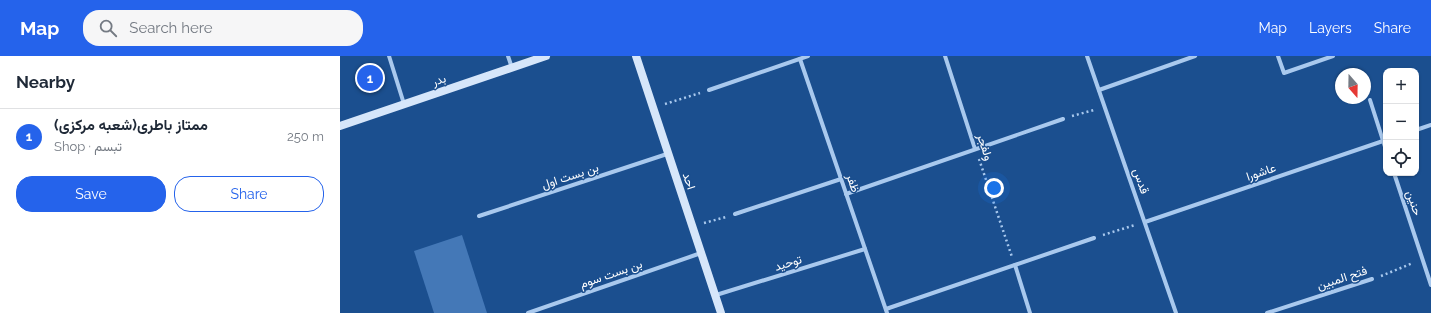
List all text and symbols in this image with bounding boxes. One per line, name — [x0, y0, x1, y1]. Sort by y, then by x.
search box — [83, 10, 363, 46]
text: Map — [20, 17, 59, 39]
icon: search — [97, 17, 119, 39]
text: Search here — [129, 19, 213, 37]
text: Map — [1259, 20, 1287, 36]
text: Layers — [1309, 20, 1352, 36]
text: Share — [1374, 20, 1411, 36]
pin: 1 — [357, 63, 383, 93]
north arrow — [1335, 68, 1371, 104]
map controls — [1383, 68, 1419, 176]
button: + — [1383, 68, 1419, 104]
street label: بدر — [429, 71, 448, 90]
text: Nearby — [16, 72, 75, 92]
button: − — [1383, 104, 1419, 140]
text: ممتاز باطری(شعبه مرکزی) — [54, 116, 208, 134]
text: 1 — [26, 129, 32, 144]
text: 250 m — [287, 129, 324, 144]
street label: ولفجر — [973, 131, 996, 163]
text: Shop · تبسم — [54, 139, 122, 154]
button: locate — [1383, 140, 1419, 176]
street label: بن بست اول — [540, 160, 600, 193]
street label: عاشورا — [1244, 160, 1278, 184]
street label: قدس — [1129, 166, 1152, 196]
street label: احد — [680, 171, 698, 191]
street label: ظفر — [842, 171, 863, 194]
button: Save — [16, 176, 166, 212]
button: Share — [174, 176, 324, 212]
your location — [984, 178, 1004, 198]
street label: حنین — [1402, 189, 1425, 218]
street label: توحید — [773, 252, 804, 275]
street label: بن بست سوم — [578, 257, 644, 292]
street label: فتح المبین — [1315, 263, 1369, 295]

